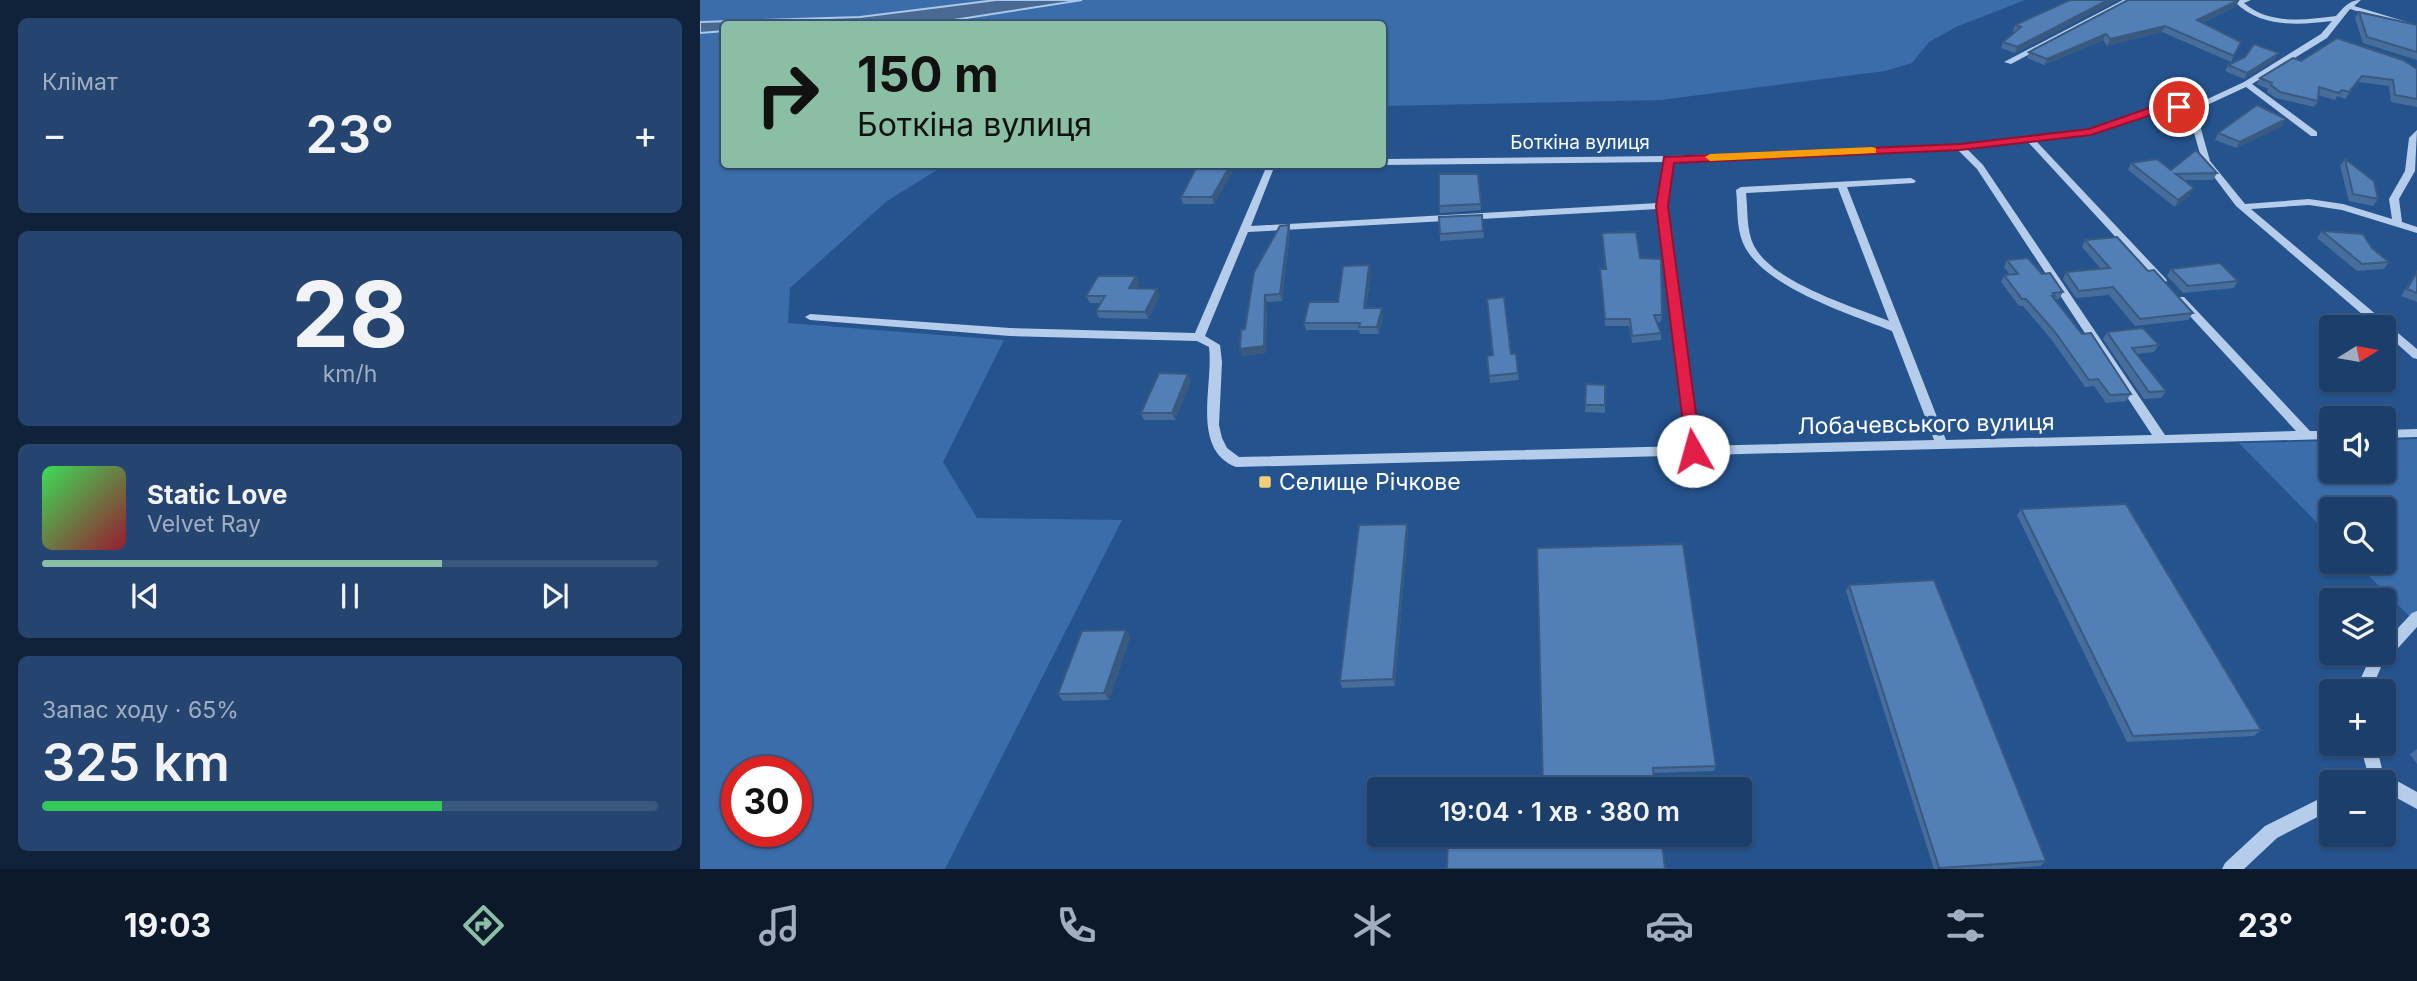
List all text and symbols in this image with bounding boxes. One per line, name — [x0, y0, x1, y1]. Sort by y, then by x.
text: 150 m — [857, 45, 999, 104]
icon: right — [742, 49, 833, 140]
text: Клімат — [42, 68, 118, 96]
pin — [2149, 77, 2209, 137]
icon: arrive — [2160, 88, 2198, 126]
text: 23° — [306, 103, 394, 166]
text: Боткіна вулиця — [857, 105, 1092, 144]
text: − — [42, 111, 67, 157]
text: + — [633, 111, 658, 157]
street label: Боткіна вулиця — [1510, 131, 1650, 154]
text: 28 — [292, 259, 408, 369]
north arrow — [2319, 315, 2396, 392]
map controls — [2319, 315, 2396, 847]
text: km/h — [323, 360, 377, 388]
button: sound — [2319, 406, 2396, 483]
street label: Лобачевського вулиця — [1797, 408, 2055, 440]
position arrow — [1656, 414, 1730, 488]
place label: Селище Річкове — [1279, 468, 1461, 496]
marker: Селище Річкове — [1257, 474, 1273, 490]
text: Static Love — [147, 479, 288, 510]
button: search — [2319, 497, 2396, 574]
text: Velvet Ray — [147, 510, 261, 538]
icon: previous — [126, 577, 164, 615]
icon: pause — [331, 577, 369, 615]
icon: next — [536, 577, 574, 615]
button: layers — [2319, 588, 2396, 665]
button: + — [2319, 679, 2396, 756]
text: Запас ходу · 65% — [42, 696, 239, 724]
text: 325 km — [42, 731, 230, 794]
speed limit sign: 30 — [721, 756, 812, 847]
button: − — [2319, 770, 2396, 847]
text: 19:04 · 1 хв · 380 m — [1439, 796, 1680, 827]
icon: directions — [459, 901, 508, 950]
icon: music — [755, 901, 804, 950]
icon: phone — [1052, 901, 1101, 950]
icon: climate — [1348, 901, 1397, 950]
icon: car — [1645, 901, 1694, 950]
icon: filters — [1941, 901, 1990, 950]
text: 19:03 — [124, 906, 211, 945]
text: 23° — [2238, 906, 2293, 945]

